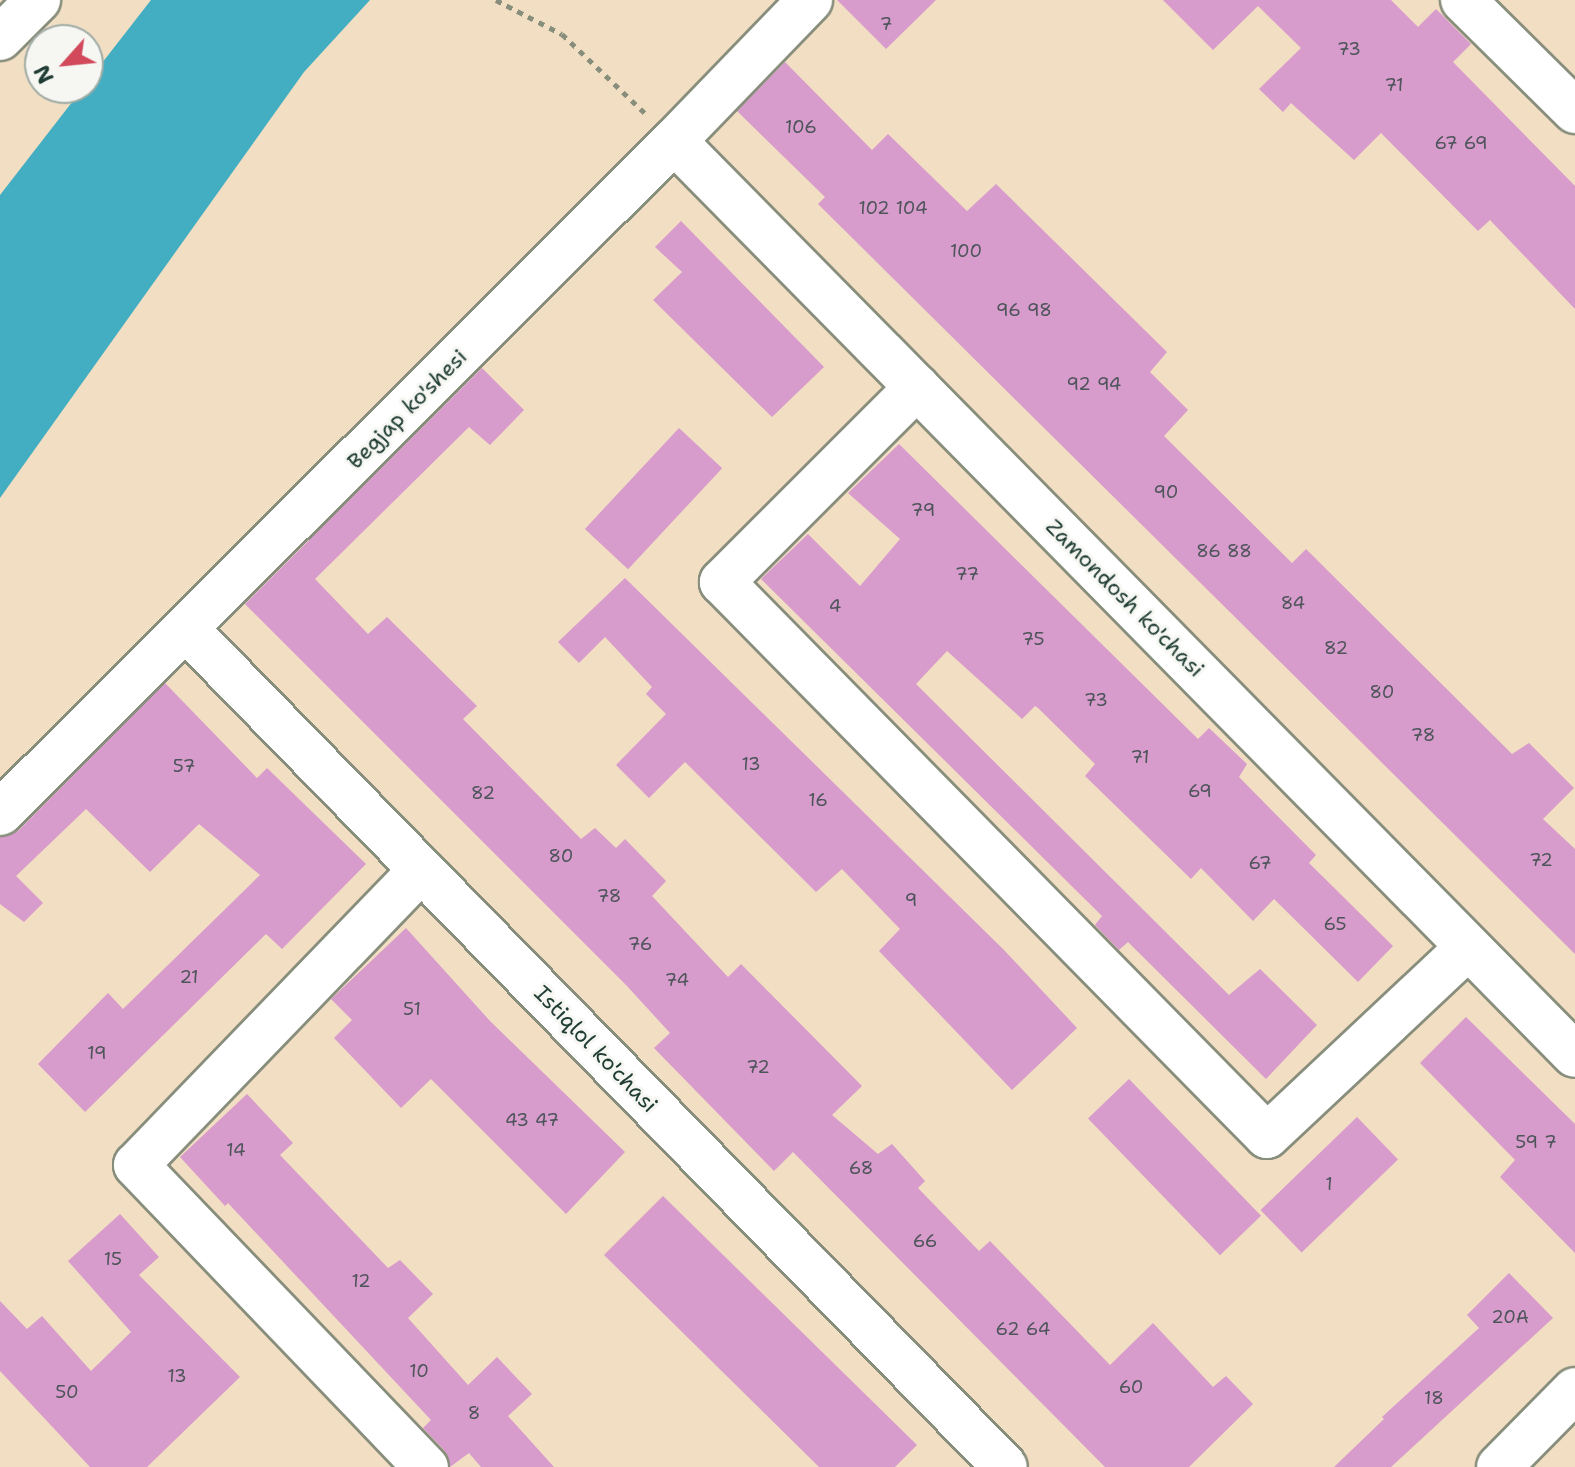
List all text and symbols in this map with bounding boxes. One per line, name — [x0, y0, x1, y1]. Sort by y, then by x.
house number: 7 — [880, 13, 892, 35]
north arrow — [24, 24, 104, 104]
house number: 73 — [1337, 38, 1361, 60]
text: N — [27, 60, 61, 89]
house number: 71 — [1384, 74, 1404, 96]
house number: 106 — [785, 116, 817, 138]
house number: 67 69 — [1434, 132, 1488, 154]
house number: 102 104 — [859, 197, 927, 219]
house number: 100 — [950, 240, 982, 262]
house number: 96 98 — [996, 299, 1052, 321]
street label: Begjap ko'shesi — [342, 344, 472, 474]
house number: 92 94 — [1067, 373, 1121, 395]
house number: 90 — [1154, 481, 1178, 503]
house number: 79 — [911, 499, 935, 521]
street label: Zamondosh ko'chasi — [1040, 513, 1210, 683]
house number: 86 88 — [1196, 540, 1252, 562]
house number: 77 — [955, 563, 979, 585]
house number: 84 — [1281, 592, 1305, 614]
house number: 4 — [829, 595, 841, 617]
house number: 75 — [1022, 628, 1044, 650]
house number: 82 — [1324, 637, 1348, 659]
house number: 80 — [1370, 681, 1394, 703]
house number: 73 — [1084, 689, 1108, 711]
house number: 78 — [1411, 724, 1435, 746]
house number: 71 — [1130, 746, 1150, 768]
house number: 13 — [741, 753, 761, 775]
house number: 57 — [173, 755, 195, 777]
house number: 69 — [1188, 780, 1212, 802]
house number: 82 — [471, 782, 495, 804]
house number: 16 — [808, 789, 828, 811]
house number: 80 — [549, 845, 573, 867]
house number: 72 — [1529, 849, 1553, 871]
house number: 67 — [1248, 852, 1272, 874]
house number: 78 — [597, 885, 621, 907]
house number: 9 — [905, 889, 917, 911]
house number: 65 — [1324, 913, 1346, 935]
house number: 76 — [628, 933, 652, 955]
house number: 21 — [179, 966, 199, 988]
house number: 74 — [665, 969, 689, 991]
street label: Istiqlol ko'chasi — [529, 980, 663, 1118]
house number: 51 — [403, 998, 421, 1020]
house number: 19 — [87, 1042, 107, 1064]
house number: 72 — [746, 1056, 770, 1078]
house number: 43 47 — [505, 1109, 559, 1131]
house number: 59 7 — [1515, 1131, 1557, 1153]
house number: 14 — [226, 1139, 246, 1161]
house number: 68 — [849, 1157, 873, 1179]
house number: 1 — [1325, 1173, 1333, 1195]
house number: 66 — [913, 1230, 937, 1252]
house number: 15 — [104, 1248, 122, 1270]
house number: 12 — [351, 1270, 371, 1292]
house number: 20A — [1491, 1306, 1529, 1328]
house number: 62 64 — [996, 1318, 1050, 1340]
house number: 10 — [409, 1360, 429, 1382]
house number: 13 — [167, 1365, 187, 1387]
house number: 60 — [1119, 1376, 1143, 1398]
house number: 50 — [55, 1381, 79, 1403]
house number: 18 — [1424, 1387, 1444, 1409]
house number: 8 — [468, 1402, 480, 1424]

